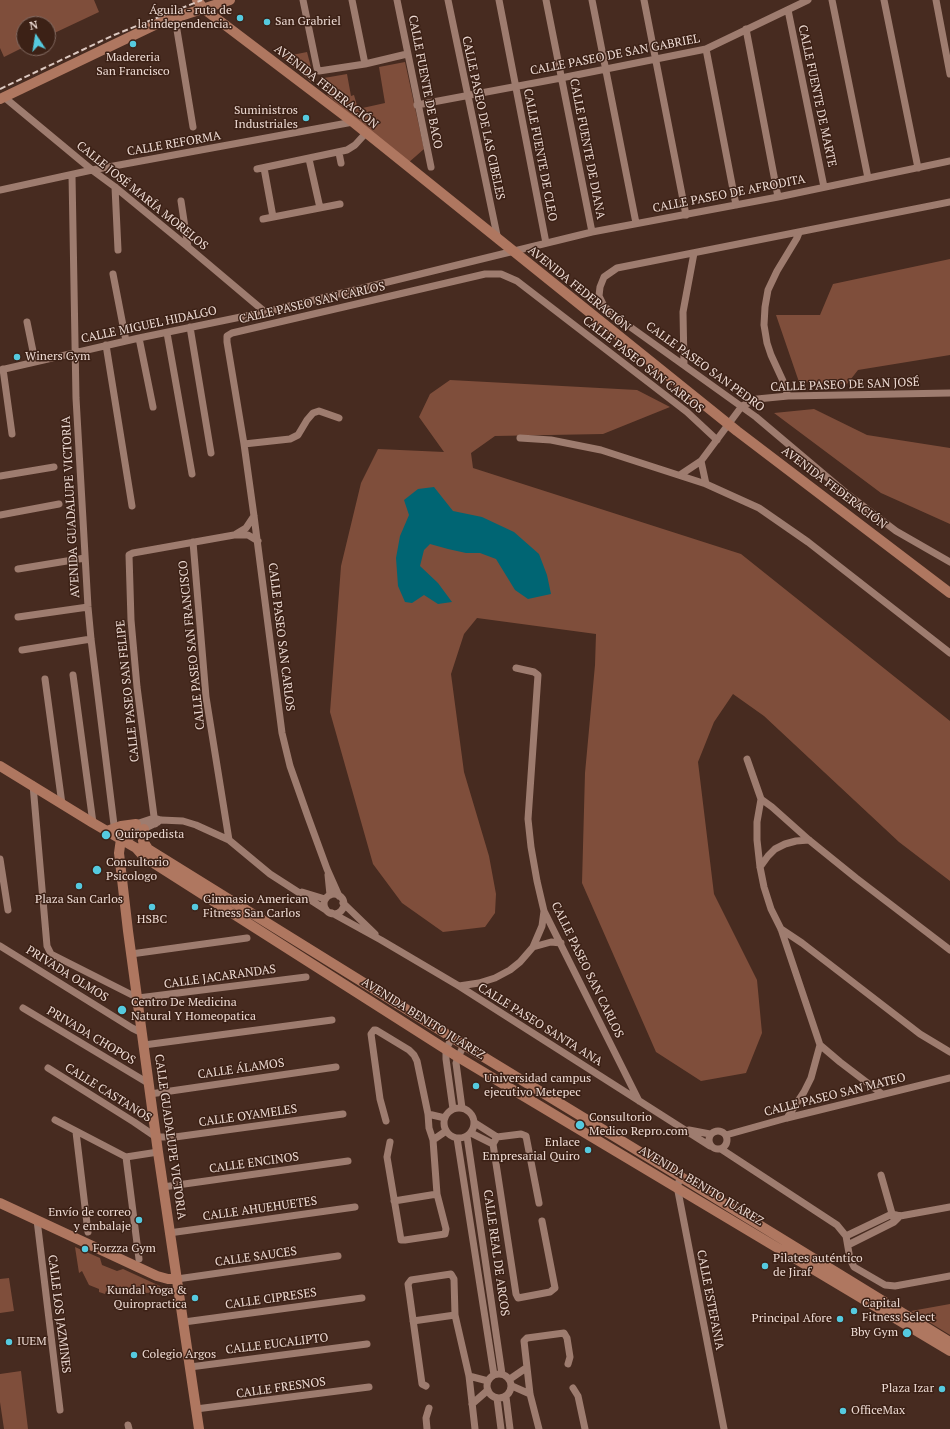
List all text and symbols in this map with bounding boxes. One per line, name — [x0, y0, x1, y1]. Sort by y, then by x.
place label: Águila - ruta de la independencia. — [138, 4, 232, 32]
marker: Águila - ruta de la independencia. — [235, 13, 245, 23]
street label: CALLE FUENTE DE BACO — [405, 14, 445, 150]
place label: San Grabriel — [275, 15, 341, 29]
north arrow — [16, 16, 56, 56]
marker: San Grabriel — [262, 17, 272, 27]
text: N — [28, 18, 39, 33]
street label: CALLE FUENTE DE MARTE — [795, 24, 839, 168]
street label: CALLE PASEO DE SAN GABRIEL — [529, 31, 701, 79]
street label: CALLE PASEO DE LAS CIBELES — [459, 35, 507, 201]
marker: Madereria San Francisco — [128, 39, 138, 49]
street label: AVENIDA FEDERACIÓN — [271, 42, 381, 132]
place label: Madereria San Francisco — [96, 51, 170, 79]
street label: CALLE FUENTE DE DIANA — [566, 78, 608, 220]
street label: CALLE FUENTE DE CLEO — [520, 87, 560, 223]
place label: Suministros Industriales — [234, 104, 298, 132]
marker: Suministros Industriales — [301, 113, 311, 123]
street label: CALLE REFORMA — [126, 129, 222, 159]
street label: CALLE JOSÉ MARÍA MORELOS — [73, 138, 211, 254]
street label: CALLE PASEO DE AFRODITA — [652, 172, 806, 216]
street label: AVENIDA FEDERACIÓN — [525, 243, 633, 335]
street label: CALLE PASEO SAN CARLOS — [237, 279, 387, 327]
street label: CALLE MIGUEL HIDALGO — [80, 304, 218, 346]
street label: CALLE PASEO SAN CARLOS — [580, 313, 706, 417]
street label: CALLE PASEO SAN PEDRO — [643, 319, 767, 415]
place label: Winers Gym — [25, 350, 90, 364]
marker: Winers Gym — [12, 352, 22, 362]
street label: CALLE PASEO DE SAN JOSÉ — [770, 375, 920, 395]
street label: AVENIDA GUADALUPE VICTORIA — [59, 416, 83, 598]
street label: AVENIDA FEDERACIÓN — [779, 444, 889, 532]
street label: CALLE PASEO SAN FRANCISCO — [176, 559, 208, 731]
street label: CALLE PASEO SAN CARLOS — [265, 562, 297, 712]
street label: CALLE PASEO SAN FELIPE — [113, 619, 143, 763]
place label: Quiropedista — [115, 828, 184, 842]
marker: Quiropedista — [100, 829, 112, 841]
place label: Consultorio Psicologo — [106, 856, 169, 884]
marker: Consultorio Psicologo — [91, 864, 103, 876]
marker: Plaza San Carlos — [74, 881, 84, 891]
place label: Plaza San Carlos — [35, 893, 123, 907]
place label: Gimnasio American Fitness San Carlos — [203, 893, 308, 921]
street label: CALLE PASEO SAN CARLOS — [548, 900, 626, 1040]
marker: HSBC — [147, 902, 157, 912]
marker: Gimnasio American Fitness San Carlos — [190, 902, 200, 912]
place label: HSBC — [137, 913, 167, 927]
street label: PRIVADA OLMOS — [23, 943, 111, 1005]
street label: CALLE JACARANDAS — [163, 962, 277, 992]
street label: AVENIDA BENITO JUÁREZ — [359, 975, 487, 1063]
street label: CALLE PASEO SANTA ANA — [475, 981, 605, 1069]
place label: Centro De Medicina Natural Y Homeopatica — [131, 996, 256, 1024]
street label: PRIVADA CHOPOS — [44, 1004, 138, 1068]
marker: Centro De Medicina Natural Y Homeopatica — [116, 1004, 128, 1016]
street label: CALLE GUADALUPE VICTORIA — [151, 1053, 189, 1221]
street label: CALLE ÁLAMOS — [197, 1056, 285, 1082]
street label: CALLE CASTANOS — [62, 1061, 154, 1125]
street label: CALLE PASEO SAN MATEO — [763, 1070, 907, 1120]
place label: Universidad campus ejecutivo Metepec — [484, 1072, 591, 1100]
marker: Universidad campus ejecutivo Metepec — [471, 1081, 481, 1091]
street label: CALLE OYAMELES — [198, 1102, 298, 1130]
place label: Consultorio Medico Repro.com — [589, 1111, 688, 1139]
marker: Consultorio Medico Repro.com — [574, 1119, 586, 1131]
place label: Enlace Empresarial Quiro — [483, 1136, 580, 1164]
street label: AVENIDA BENITO JUÁREZ — [636, 1143, 766, 1229]
marker: Enlace Empresarial Quiro — [583, 1145, 593, 1155]
street label: CALLE ENCINOS — [208, 1150, 300, 1176]
street label: CALLE REAL DE ARCOS — [480, 1189, 512, 1317]
street label: CALLE AHUEHUETES — [202, 1194, 318, 1224]
place label: Envío de correo y embalaje — [48, 1206, 131, 1234]
marker: Envío de correo y embalaje — [134, 1215, 144, 1225]
place label: Forzza Gym — [93, 1242, 156, 1256]
marker: Forzza Gym — [80, 1244, 90, 1254]
street label: CALLE SAUCES — [214, 1244, 298, 1270]
street label: CALLE ESTEFANIA — [693, 1249, 727, 1351]
place label: Pilates auténtico de Jiraf — [773, 1252, 863, 1280]
street label: CALLE LOS JAZMINES — [45, 1254, 73, 1374]
marker: Pilates auténtico de Jiraf — [760, 1261, 770, 1271]
place label: Kundal Yoga & Quiropractica — [107, 1284, 187, 1312]
street label: CALLE CIPRESES — [224, 1285, 318, 1313]
marker: Kundal Yoga & Quiropractica — [190, 1293, 200, 1303]
place label: Capital Fitness Select — [862, 1297, 935, 1325]
marker: Capital Fitness Select — [849, 1306, 859, 1316]
place label: Principal Afore — [752, 1312, 832, 1326]
marker: Principal Afore — [835, 1314, 845, 1324]
place label: Bby Gym — [851, 1326, 898, 1340]
marker: Bby Gym — [901, 1327, 913, 1339]
street label: CALLE EUCALIPTO — [225, 1331, 329, 1357]
place label: IUEM — [17, 1335, 47, 1349]
marker: IUEM — [4, 1337, 14, 1347]
place label: Colegio Argos — [142, 1348, 216, 1362]
marker: Colegio Argos — [129, 1350, 139, 1360]
street label: CALLE FRESNOS — [235, 1375, 327, 1401]
place label: Plaza Izar — [882, 1382, 934, 1396]
marker: Plaza Izar — [937, 1384, 947, 1394]
place label: OfficeMax — [851, 1404, 905, 1418]
marker: OfficeMax — [838, 1406, 848, 1416]

